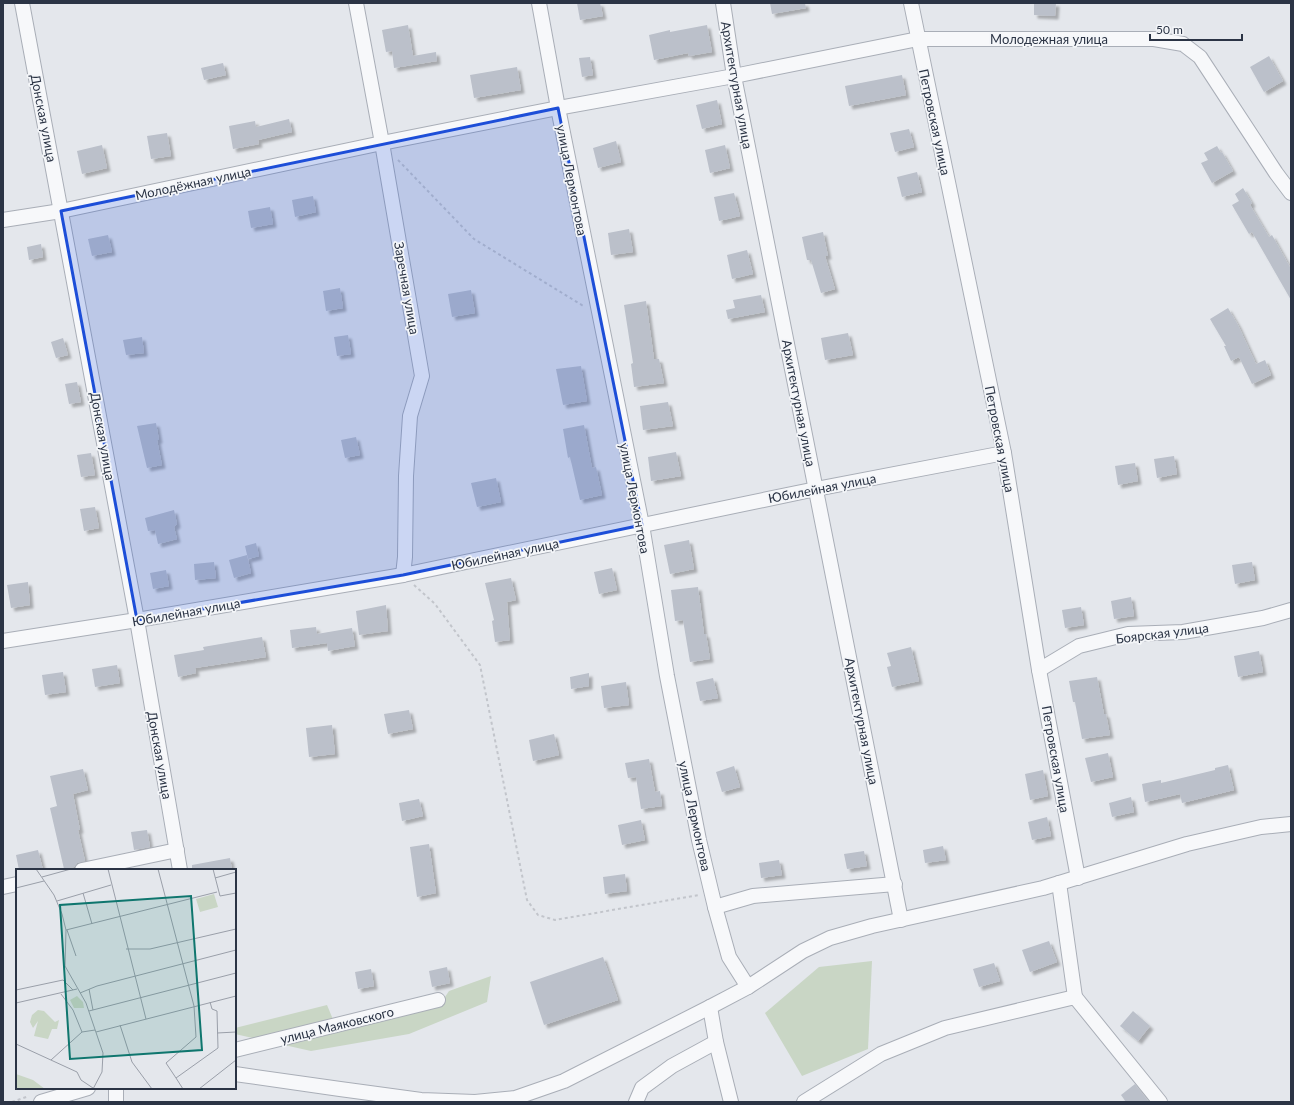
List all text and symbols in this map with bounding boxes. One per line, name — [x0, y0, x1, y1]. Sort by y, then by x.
scale bar — [1150, 16, 1242, 42]
street label: Архитектурная улица — [718, 20, 756, 150]
text: 50 m — [1156, 22, 1183, 37]
street label: Молодежная улица — [990, 31, 1108, 47]
street label: Петровская улица — [916, 67, 954, 177]
street label: Донская улица — [28, 73, 60, 163]
street label: улица Лермонтова — [553, 123, 591, 237]
street label: Молодёжная улица — [134, 163, 252, 203]
street label: Заречная улица — [391, 240, 423, 336]
street label: Архитектурная улица — [779, 338, 819, 468]
street label: Петровская улица — [982, 384, 1018, 494]
street label: Донская улица — [87, 391, 119, 481]
street label: улица Лермонтова — [616, 441, 654, 555]
street label: Юбилейная улица — [767, 470, 877, 506]
street label: Юбилейная улица — [450, 535, 560, 573]
street label: Юбилейная улица — [131, 595, 241, 629]
street label: Боярская улица — [1115, 619, 1209, 647]
street label: Архитектурная улица — [842, 656, 882, 786]
street label: Петровская улица — [1039, 704, 1073, 814]
street label: Донская улица — [144, 710, 176, 800]
street label: улица Лермонтова — [675, 759, 715, 873]
inset map — [16, 869, 236, 1089]
street label: улица Маяковского — [279, 1003, 395, 1047]

